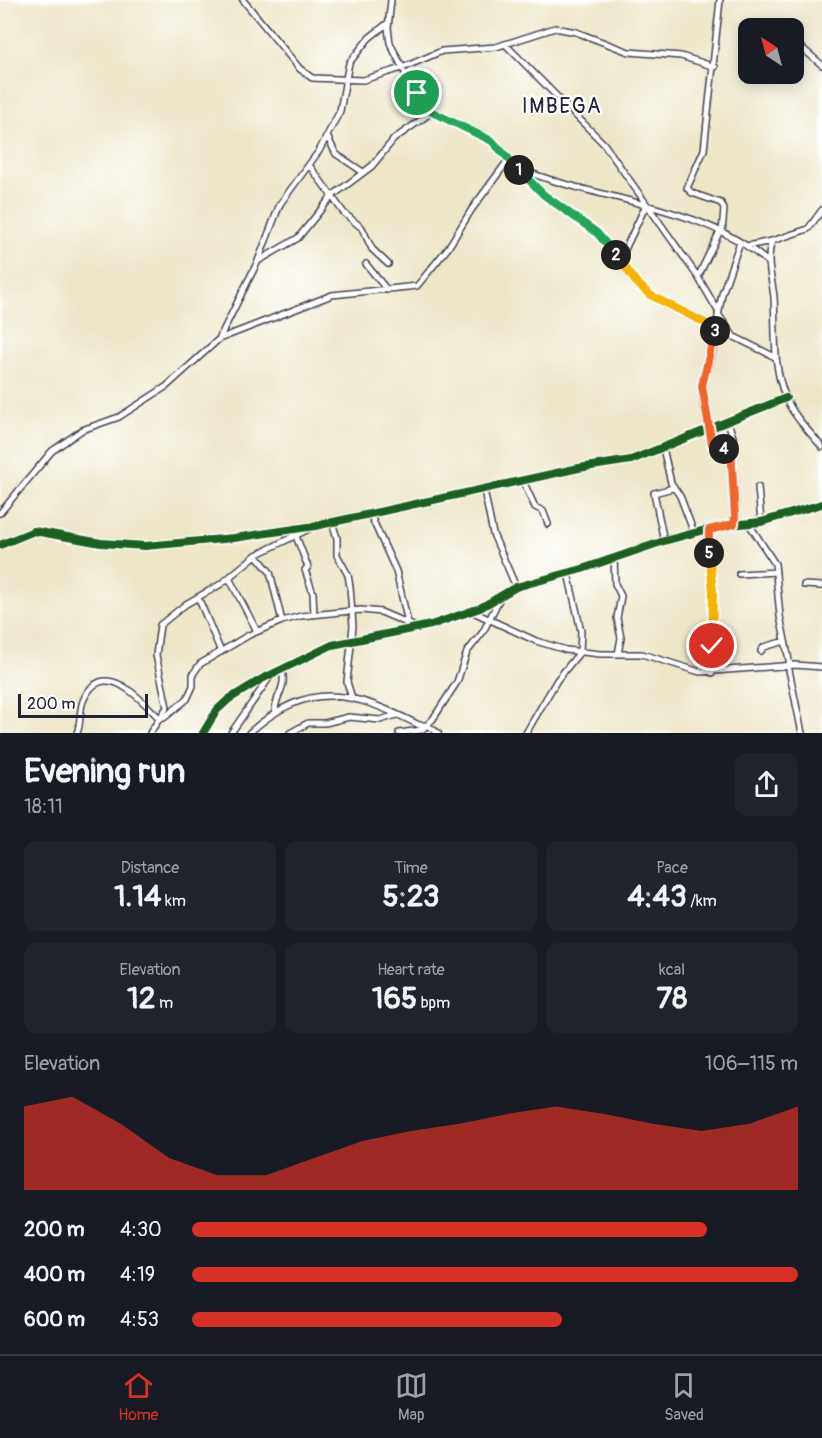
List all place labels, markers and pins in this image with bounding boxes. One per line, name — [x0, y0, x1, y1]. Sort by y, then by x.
pin — [391, 67, 442, 118]
pin: 1 — [504, 155, 534, 185]
pin: 2 — [601, 240, 631, 270]
pin: 3 — [700, 316, 730, 346]
pin: 4 — [709, 434, 739, 464]
pin: 5 — [694, 538, 724, 568]
pin — [686, 620, 737, 671]

